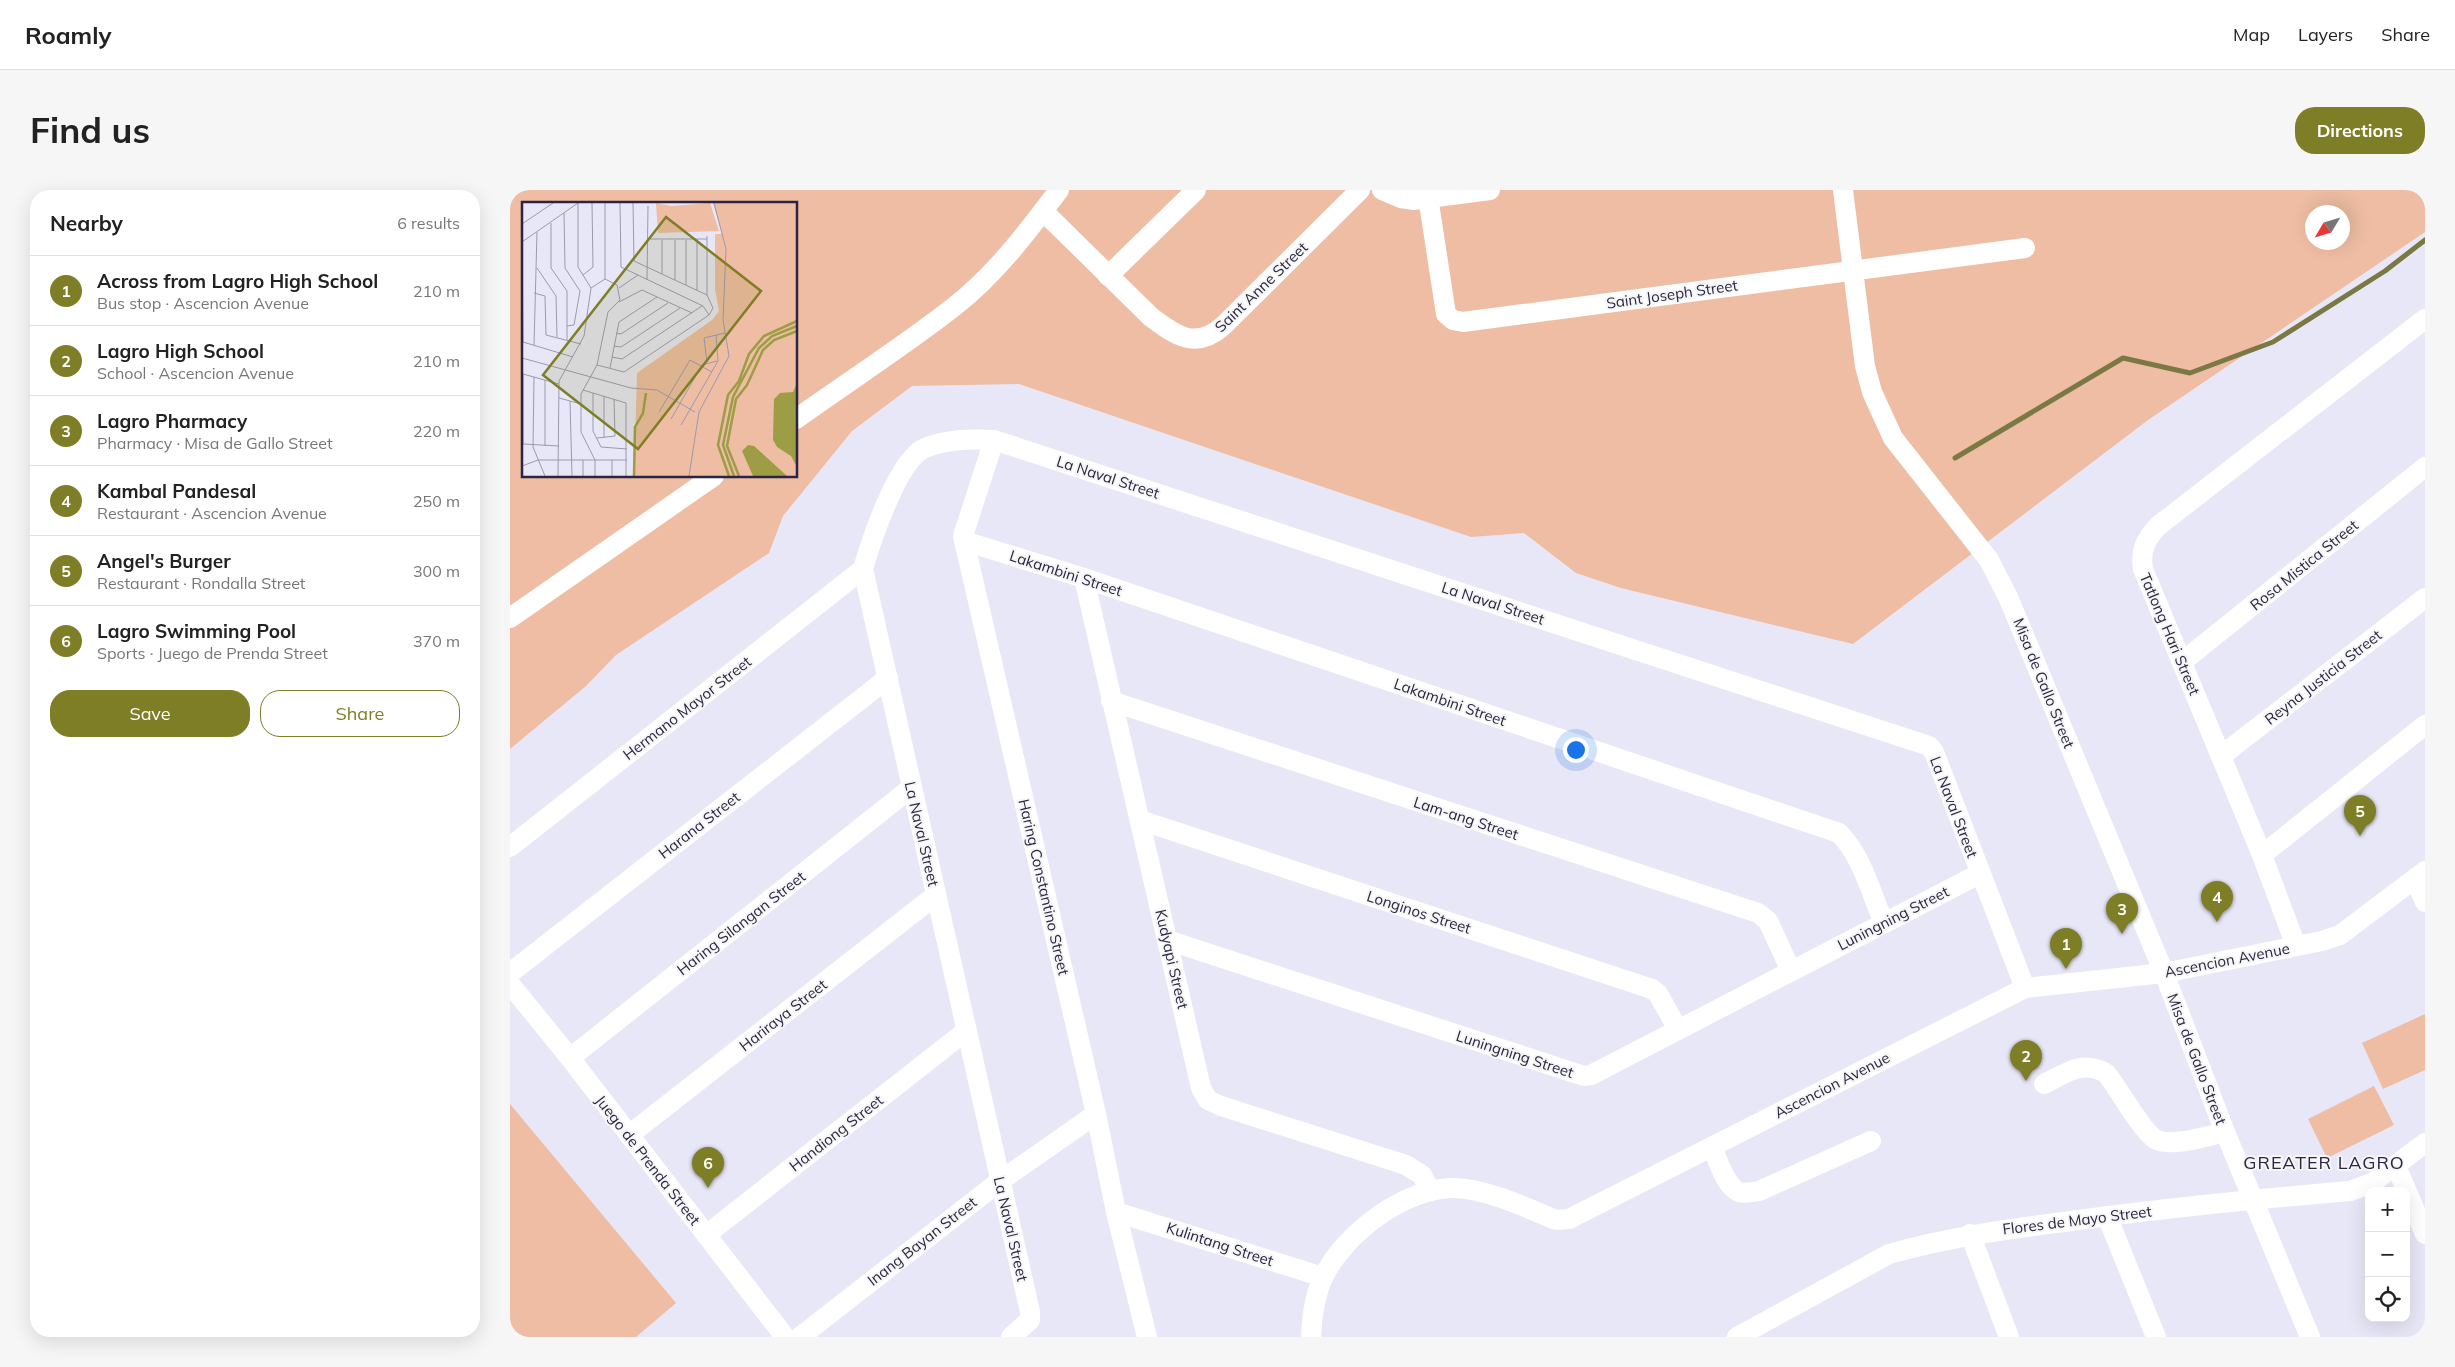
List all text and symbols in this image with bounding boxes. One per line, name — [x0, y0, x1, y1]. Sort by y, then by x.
text: Roamly — [25, 20, 112, 50]
text: Map — [2233, 23, 2270, 46]
text: Layers — [2298, 23, 2353, 46]
text: Share — [2381, 23, 2430, 46]
button: Directions — [2295, 107, 2425, 154]
text: Find us — [30, 108, 150, 152]
inset map — [522, 202, 798, 478]
north arrow — [2305, 205, 2350, 250]
text: Nearby — [50, 210, 123, 236]
text: 6 results — [397, 213, 460, 233]
street label: Saint Anne Street — [1211, 238, 1311, 336]
text: Across from Lagro High School — [97, 269, 378, 293]
street label: Saint Joseph Street — [1605, 275, 1739, 313]
text: 1 — [61, 281, 71, 301]
text: 210 m — [413, 281, 460, 301]
text: Bus stop · Ascencion Avenue — [97, 293, 309, 313]
text: Lagro High School — [97, 339, 264, 363]
text: 2 — [61, 351, 71, 371]
text: 210 m — [413, 351, 460, 371]
text: School · Ascencion Avenue — [97, 363, 294, 383]
text: Lagro Pharmacy — [97, 409, 247, 433]
text: 3 — [61, 421, 71, 441]
text: 220 m — [413, 421, 460, 441]
text: Pharmacy · Misa de Gallo Street — [97, 433, 333, 453]
street label: La Naval Street — [1054, 451, 1162, 503]
text: Kambal Pandesal — [97, 479, 256, 503]
text: 4 — [61, 491, 71, 511]
text: 250 m — [413, 491, 460, 511]
text: Restaurant · Ascencion Avenue — [97, 503, 327, 523]
street label: Rosa Mistica Street — [2246, 516, 2362, 614]
street label: Lakambini Street — [1007, 546, 1125, 600]
text: Angel's Burger — [97, 549, 231, 573]
text: 5 — [61, 561, 71, 581]
text: 300 m — [413, 561, 460, 581]
street label: Tatlong Hari Street — [2136, 570, 2204, 698]
text: Restaurant · Rondalla Street — [97, 573, 305, 593]
street label: La Naval Street — [1439, 577, 1547, 629]
street label: Misa de Gallo Street — [2009, 615, 2079, 751]
text: Lagro Swimming Pool — [97, 619, 296, 643]
street label: Reyna Justicia Street — [2261, 625, 2385, 729]
text: 6 — [61, 631, 71, 651]
text: 370 m — [413, 631, 460, 651]
text: Sports · Juego de Prenda Street — [97, 643, 328, 663]
street label: Hermano Mayor Street — [619, 652, 755, 764]
street label: Lakambini Street — [1391, 674, 1509, 730]
button: Save — [50, 690, 250, 737]
button: Share — [260, 690, 460, 737]
your location — [1563, 737, 1589, 763]
street label: La Naval Street — [1926, 754, 1982, 860]
street label: La Naval Street — [901, 780, 943, 888]
street label: Harana Street — [655, 787, 743, 863]
street label: Lam-ang Street — [1411, 792, 1521, 844]
pin: 5 — [2344, 795, 2376, 836]
street label: Haring Constantino Street — [1014, 797, 1074, 977]
street label: Haring Silangan Street — [673, 867, 809, 979]
pin: 4 — [2201, 881, 2233, 922]
street label: Luningning Street — [1834, 882, 1952, 954]
street label: Longinos Street — [1365, 886, 1473, 938]
pin: 3 — [2106, 893, 2138, 934]
street label: Kudyapi Street — [1151, 907, 1193, 1011]
pin: 1 — [2050, 928, 2082, 969]
street label: Ascencion Avenue — [2163, 939, 2291, 981]
street label: Hariraya Street — [735, 975, 831, 1055]
street label: Misa de Gallo Street — [2163, 991, 2231, 1127]
street label: Luningning Street — [1454, 1026, 1576, 1082]
pin: 2 — [2010, 1040, 2042, 1081]
street label: Ascencion Avenue — [1771, 1048, 1893, 1122]
street label: Juego de Prenda Street — [591, 1091, 705, 1229]
street label: Handiong Street — [785, 1091, 887, 1175]
pin: 6 — [692, 1147, 724, 1188]
district label: GREATER LAGRO — [2243, 1151, 2405, 1174]
street label: La Naval Street — [990, 1175, 1032, 1283]
map controls — [2365, 1187, 2410, 1322]
button: + — [2365, 1187, 2410, 1232]
street label: Inang Bayan Street — [864, 1192, 980, 1290]
street label: Flores de Mayo Street — [2001, 1201, 2153, 1239]
street label: Kulintang Street — [1164, 1218, 1276, 1270]
button: − — [2365, 1232, 2410, 1277]
button: locate — [2365, 1277, 2410, 1322]

